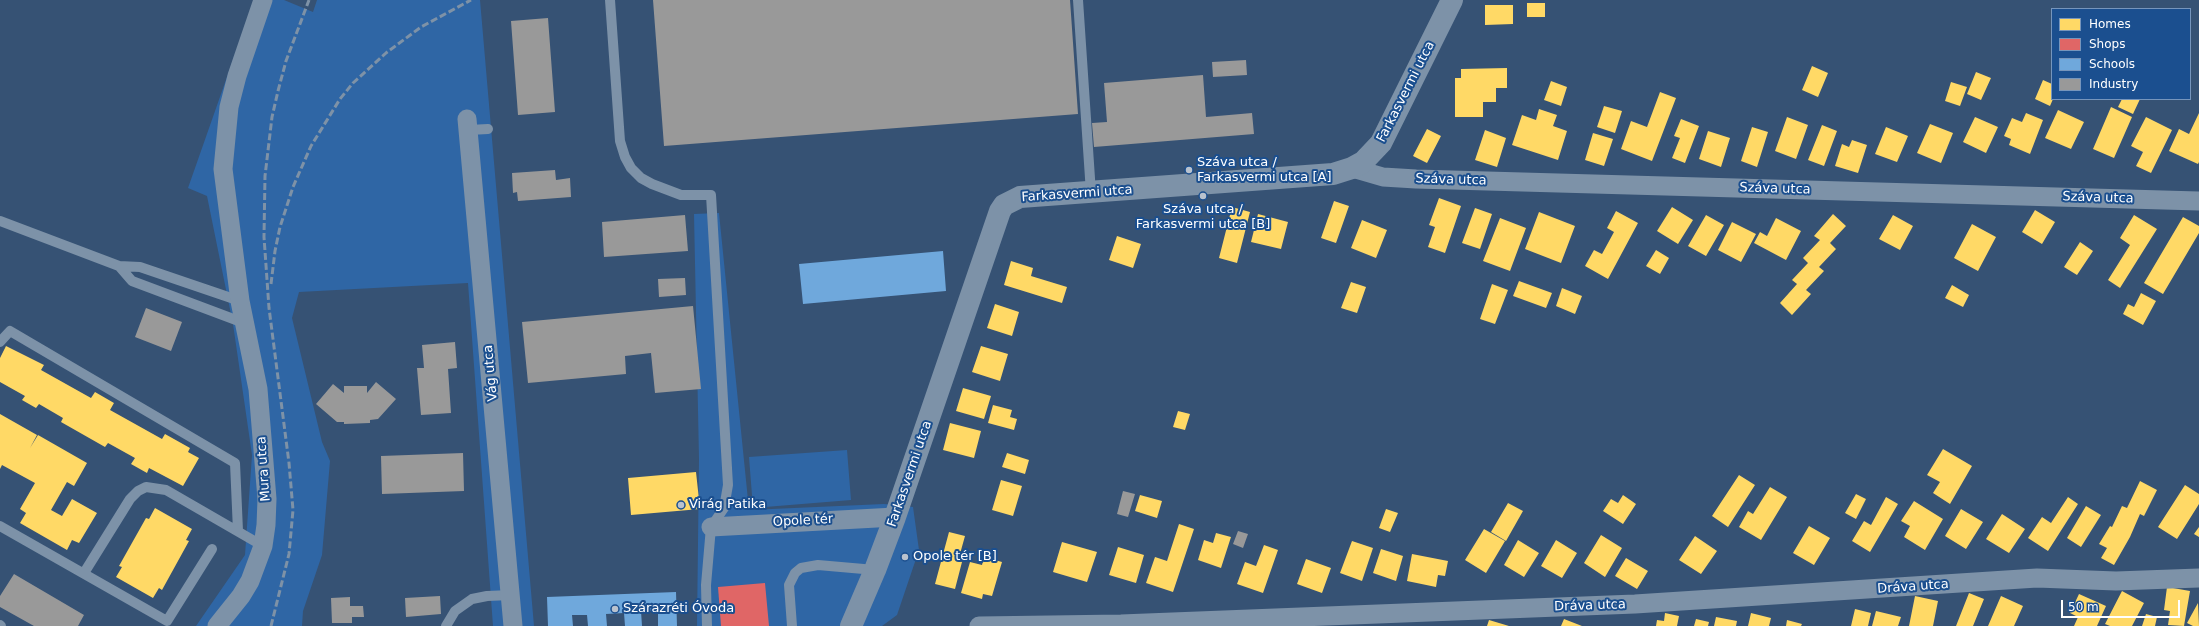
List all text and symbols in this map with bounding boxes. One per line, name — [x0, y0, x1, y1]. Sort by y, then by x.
legend — [2051, 8, 2191, 100]
text: Homes — [2089, 17, 2131, 31]
text: Shops — [2089, 37, 2125, 51]
street label: Farkasvermi utca — [1374, 39, 1438, 145]
text: Schools — [2089, 57, 2135, 71]
text: Industry — [2089, 77, 2138, 91]
place label: Száva utca / Farkasvermi utca [A] — [1197, 155, 1331, 186]
marker: Száva utca / Farkasvermi utca [A] — [1184, 165, 1194, 175]
street label: Száva utca — [1415, 171, 1487, 189]
street label: Száva utca — [1739, 180, 1811, 198]
street label: Farkasvermi utca — [1021, 182, 1133, 206]
street label: Száva utca — [2062, 189, 2134, 207]
marker: Száva utca / Farkasvermi utca [B] — [1198, 191, 1208, 201]
place label: Száva utca / Farkasvermi utca [B] — [1136, 202, 1270, 233]
street label: Vág utca — [481, 344, 501, 402]
street label: Farkasvermi utca — [885, 419, 935, 529]
street label: Mura utca — [254, 436, 274, 502]
place label: Virág Patika — [689, 497, 766, 513]
marker: Virág Patika — [676, 500, 686, 510]
street label: Opole tér — [772, 512, 834, 530]
place label: Opole tér [B] — [913, 549, 997, 565]
marker: Opole tér [B] — [900, 552, 910, 562]
street label: Dráva utca — [1877, 577, 1949, 597]
scale bar — [2063, 592, 2182, 618]
street label: Dráva utca — [1554, 597, 1626, 615]
text: 50 m — [2068, 600, 2099, 614]
place label: Szárazréti Óvoda — [623, 601, 734, 617]
marker: Szárazréti Óvoda — [610, 604, 620, 614]

